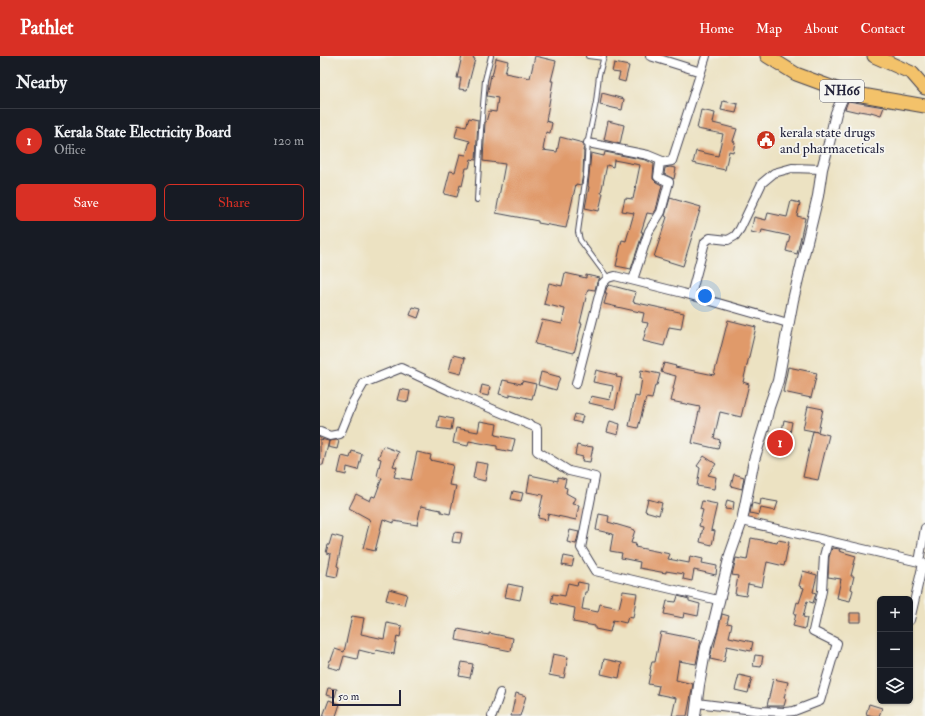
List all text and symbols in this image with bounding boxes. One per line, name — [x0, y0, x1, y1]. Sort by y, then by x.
text: Pathlet — [20, 16, 74, 40]
text: Home — [699, 20, 734, 37]
text: Map — [756, 20, 782, 37]
text: About — [804, 20, 838, 37]
text: Contact — [860, 20, 905, 37]
text: Nearby — [16, 72, 67, 93]
road number: NH66 — [820, 80, 864, 102]
text: Kerala State Electricity Board — [54, 123, 231, 142]
place label: kerala state drugs and pharmaceticals — [780, 124, 884, 158]
public building icon: kerala state drugs and pharmaceticals — [755, 129, 777, 151]
text: 1 — [27, 133, 31, 149]
text: 120 m — [273, 133, 304, 149]
text: Office — [54, 142, 86, 158]
button: Save — [16, 184, 156, 221]
button: Share — [164, 184, 304, 221]
your location — [695, 286, 715, 306]
pin: 1 — [767, 428, 793, 458]
map controls — [877, 596, 913, 704]
button: + — [877, 596, 913, 632]
button: − — [877, 632, 913, 668]
button: layers — [877, 668, 913, 704]
scale bar — [332, 688, 401, 707]
text: 50 m — [338, 690, 359, 703]

